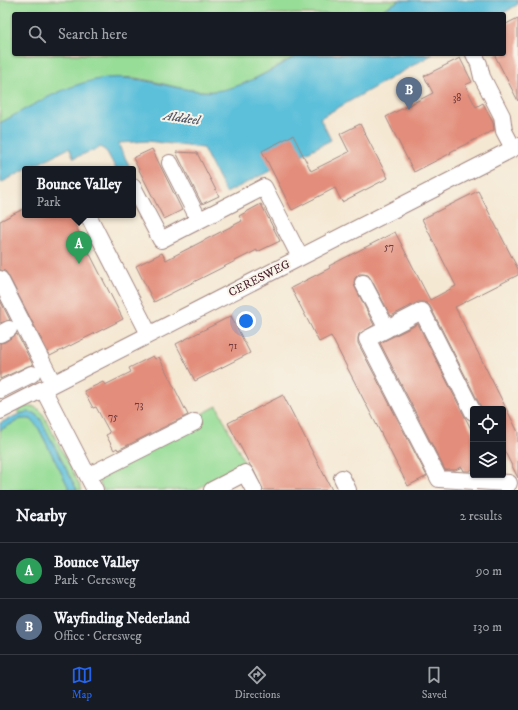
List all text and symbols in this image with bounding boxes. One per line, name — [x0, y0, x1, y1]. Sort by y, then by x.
search box — [12, 12, 506, 56]
icon: search — [26, 23, 48, 45]
text: Search here — [58, 25, 127, 44]
pin: B — [396, 77, 422, 110]
house number: 38 — [453, 92, 461, 104]
water label: Alddeel — [161, 107, 203, 129]
popup — [22, 166, 136, 218]
text: Bounce Valley — [37, 175, 121, 194]
text: Park — [37, 194, 61, 210]
pin: A — [66, 231, 92, 264]
house number: 57 — [384, 241, 394, 253]
street label: CERESWEG — [226, 256, 293, 300]
your location — [236, 311, 256, 331]
house number: 71 — [229, 340, 238, 352]
house number: 73 — [135, 399, 144, 411]
map controls — [470, 406, 506, 478]
button: locate — [470, 406, 506, 442]
house number: 75 — [108, 411, 118, 423]
button: layers — [470, 442, 506, 478]
text: Nearby — [16, 505, 66, 527]
text: 2 results — [460, 508, 502, 524]
text: Bounce Valley — [54, 553, 139, 572]
text: A — [25, 563, 33, 579]
text: 90 m — [476, 563, 502, 579]
text: Park · Ceresweg — [54, 572, 136, 588]
text: Wayfinding Nederland — [54, 609, 190, 628]
text: B — [25, 619, 33, 635]
text: 130 m — [473, 619, 502, 635]
text: Office · Ceresweg — [54, 628, 142, 644]
tab: Map — [71, 664, 93, 702]
tab: Directions — [235, 664, 280, 702]
tab: Saved — [422, 664, 447, 702]

